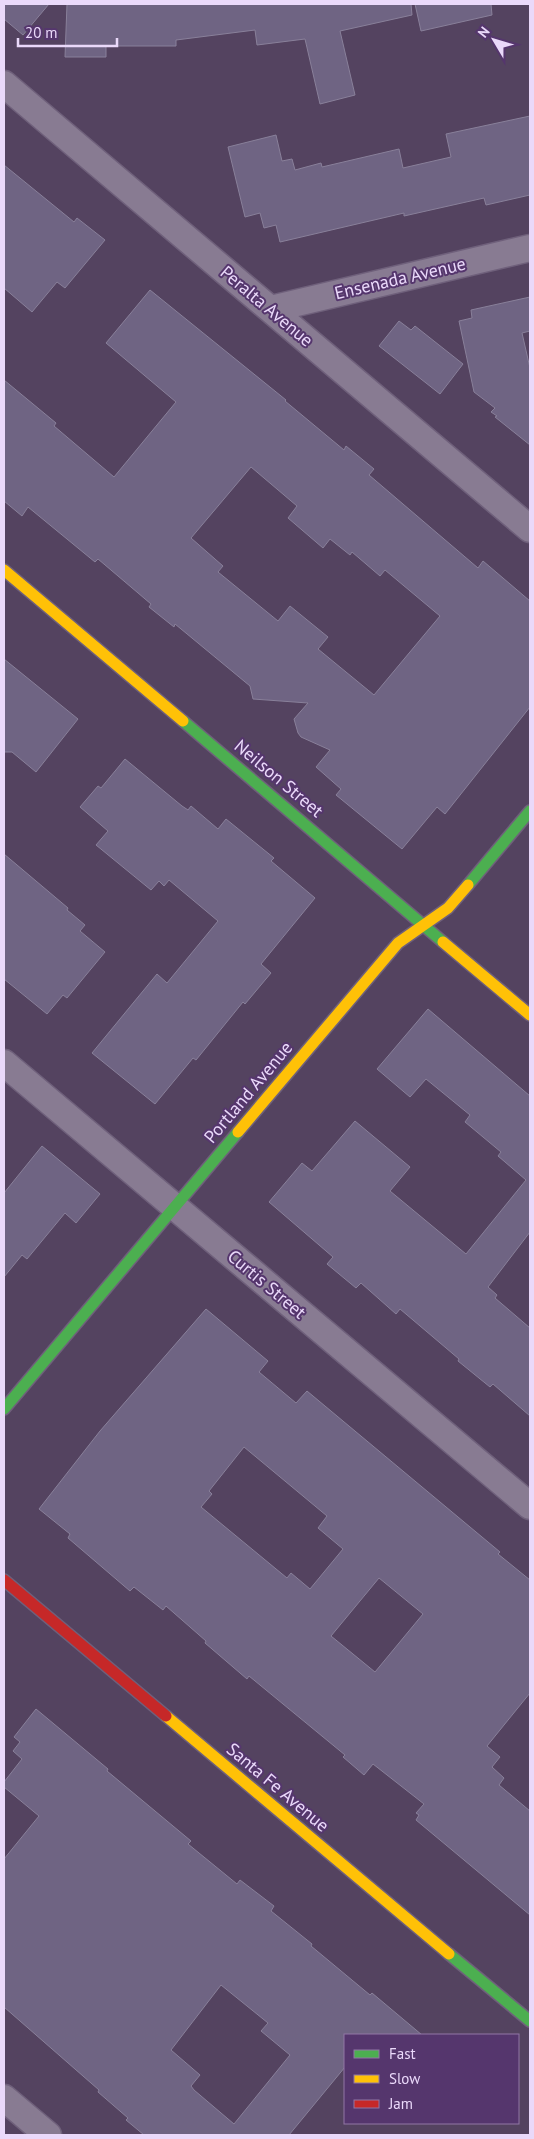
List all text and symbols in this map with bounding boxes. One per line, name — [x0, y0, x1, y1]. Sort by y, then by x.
scale bar — [18, 15, 116, 47]
north arrow — [469, 15, 519, 65]
text: 20 m — [25, 23, 58, 42]
text: N — [474, 23, 494, 41]
street label: Ensenada Avenue — [332, 252, 468, 304]
street label: Peralta Avenue — [216, 260, 318, 352]
street label: Neilson Street — [230, 734, 328, 822]
street label: Portland Avenue — [199, 1036, 297, 1148]
street label: Curtis Street — [223, 1244, 311, 1324]
street label: Santa Fe Avenue — [222, 1737, 334, 1837]
legend — [344, 2034, 519, 2124]
text: Fast — [389, 2044, 416, 2063]
text: Slow — [389, 2069, 420, 2088]
text: Jam — [388, 2094, 413, 2113]

